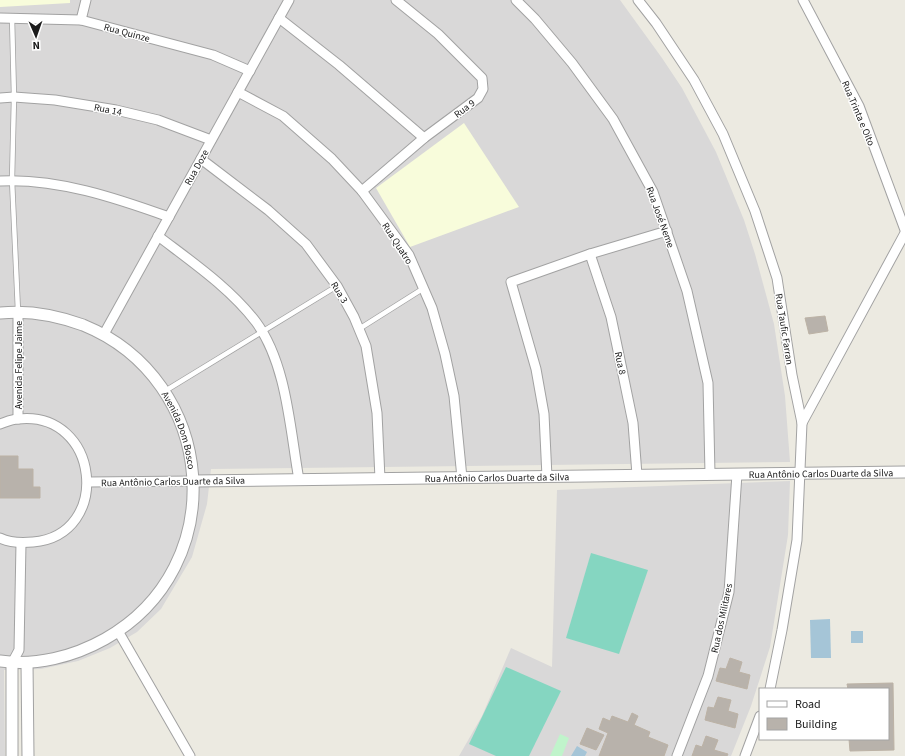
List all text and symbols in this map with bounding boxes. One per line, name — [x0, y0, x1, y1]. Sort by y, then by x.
north arrow — [16, 16, 56, 56]
street label: Rua Quinze — [102, 20, 151, 46]
text: N — [32, 38, 40, 53]
street label: Rua Trinta e Oito — [838, 79, 878, 148]
street label: Rua 9 — [451, 96, 478, 121]
street label: Rua 14 — [93, 100, 123, 120]
street label: Rua Doze — [181, 147, 212, 188]
street label: Rua José Neme — [643, 185, 678, 250]
street label: Rua Quatro — [378, 220, 416, 267]
street label: Rua 3 — [327, 279, 351, 306]
street label: Rua Taufic Farran — [771, 292, 797, 366]
street label: Avenida Felipe Jaime — [12, 321, 26, 409]
street label: Rua 8 — [611, 350, 629, 376]
street label: Avenida Dom Bosco — [158, 389, 198, 470]
street label: Rua Antônio Carlos Duarte da Silva — [749, 466, 893, 482]
street label: Rua Antônio Carlos Duarte da Silva — [425, 470, 569, 486]
street label: Rua Antônio Carlos Duarte da Silva — [101, 474, 245, 490]
street label: Rua dos Militares — [708, 582, 736, 654]
legend — [759, 688, 889, 740]
text: Road — [795, 696, 821, 713]
text: Building — [795, 716, 837, 733]

